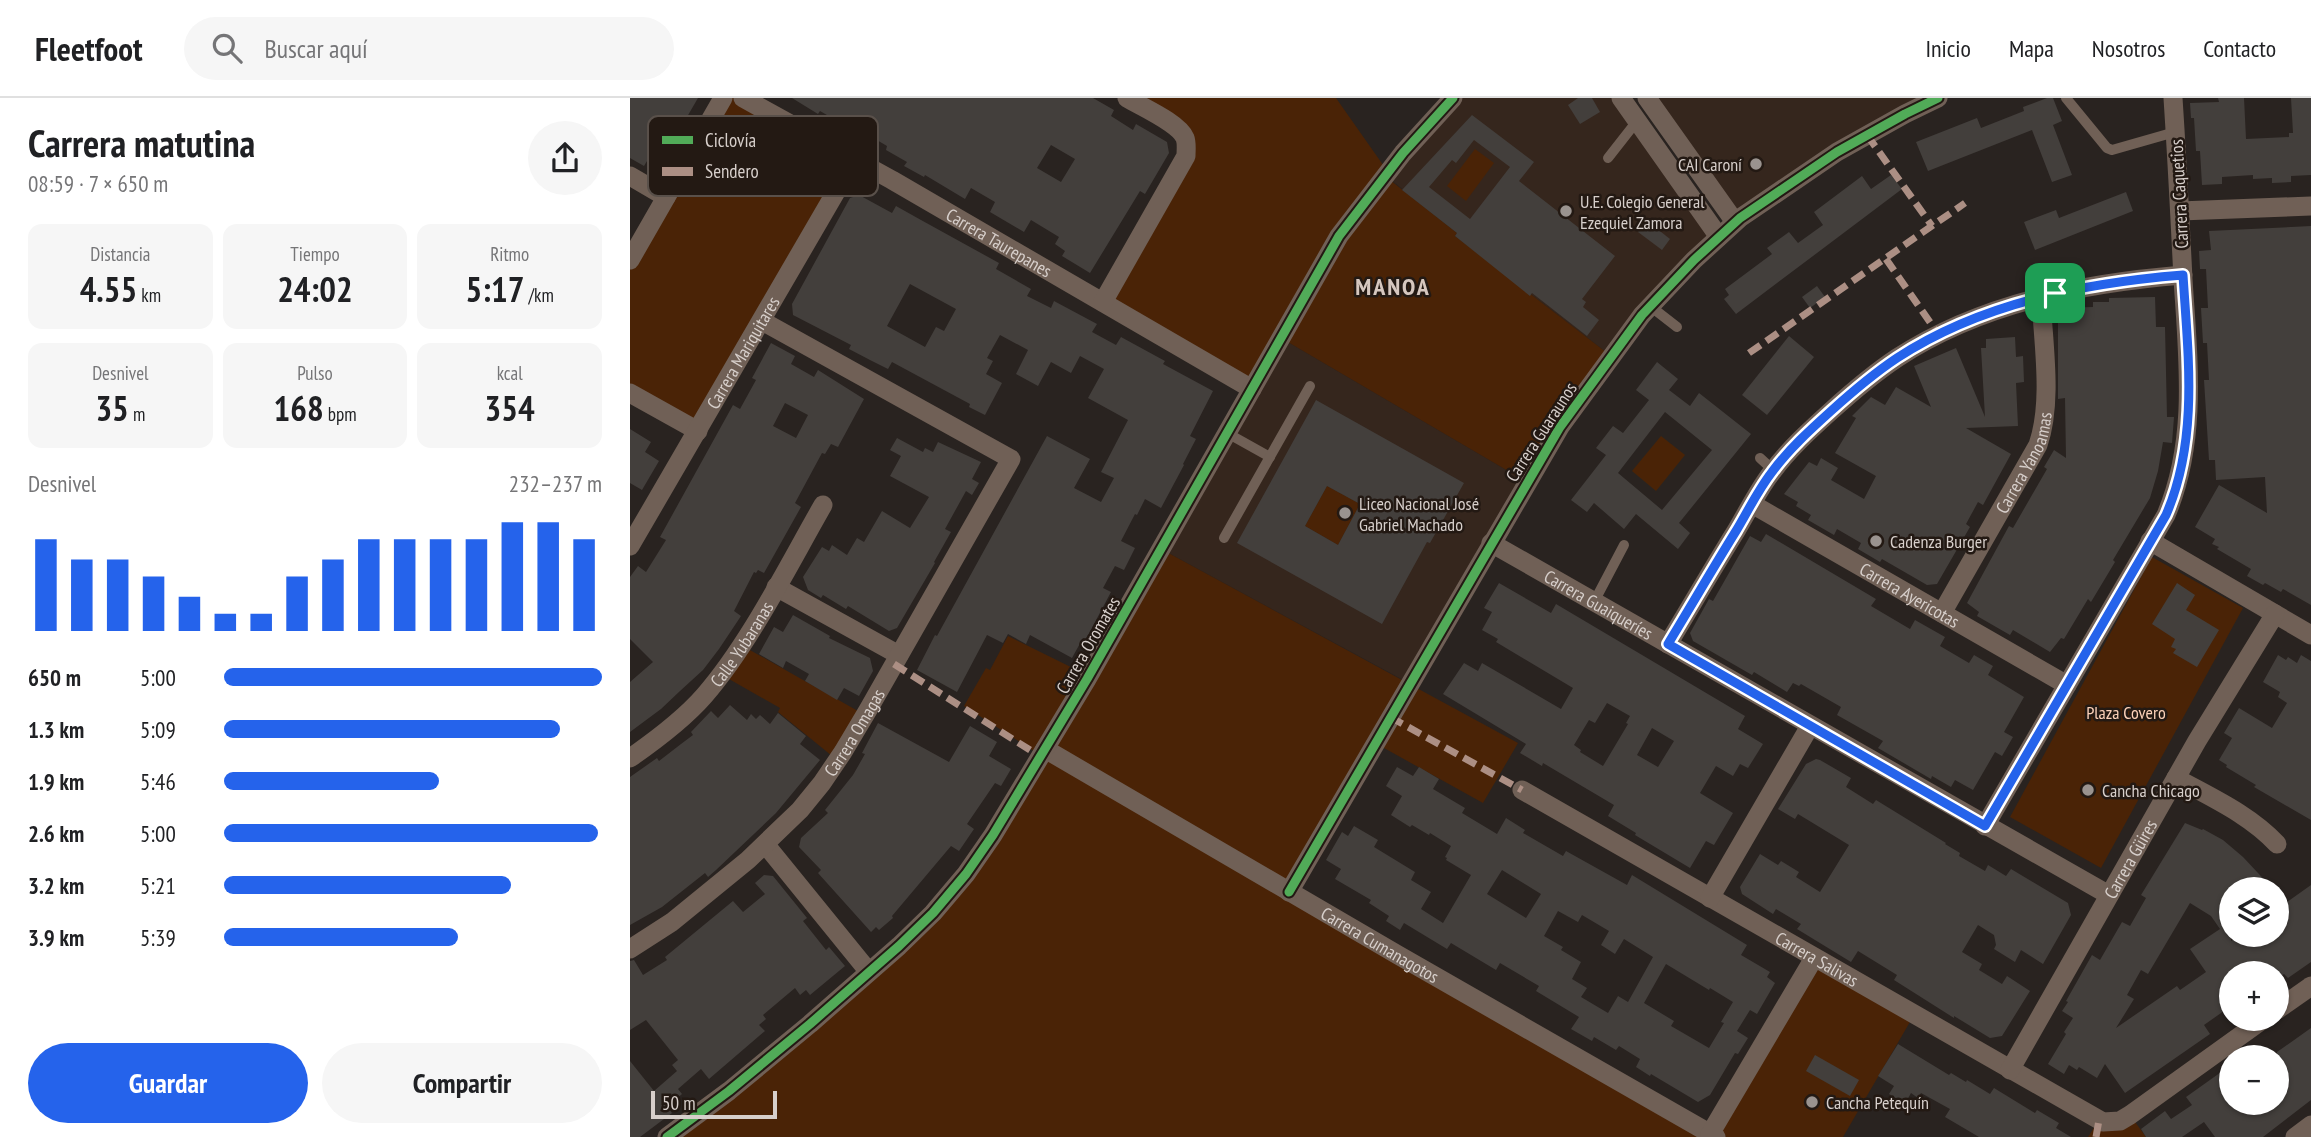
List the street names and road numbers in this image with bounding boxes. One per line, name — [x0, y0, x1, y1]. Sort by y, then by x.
street label: Carrera Caquetios — [2165, 139, 2193, 249]
street label: Carrera Taurepanes — [942, 203, 1056, 282]
street label: Carrera Mariquitares — [701, 292, 784, 413]
street label: Carrera Guaraunos — [1500, 378, 1582, 486]
street label: Carrera Yanoamas — [1990, 411, 2056, 517]
street label: Carrera Ayericotas — [1856, 557, 1964, 632]
street label: Carrera Guaiqueríes — [1540, 564, 1657, 644]
street label: Carrera Oromates — [1051, 592, 1125, 698]
street label: Calle Yubaranas — [705, 597, 778, 691]
street label: Carrera Omagas — [819, 684, 889, 780]
street label: Carrera Güires — [2098, 815, 2162, 902]
street label: Carrera Cumanagotos — [1317, 901, 1443, 988]
street label: Carrera Salivas — [1772, 926, 1863, 991]

